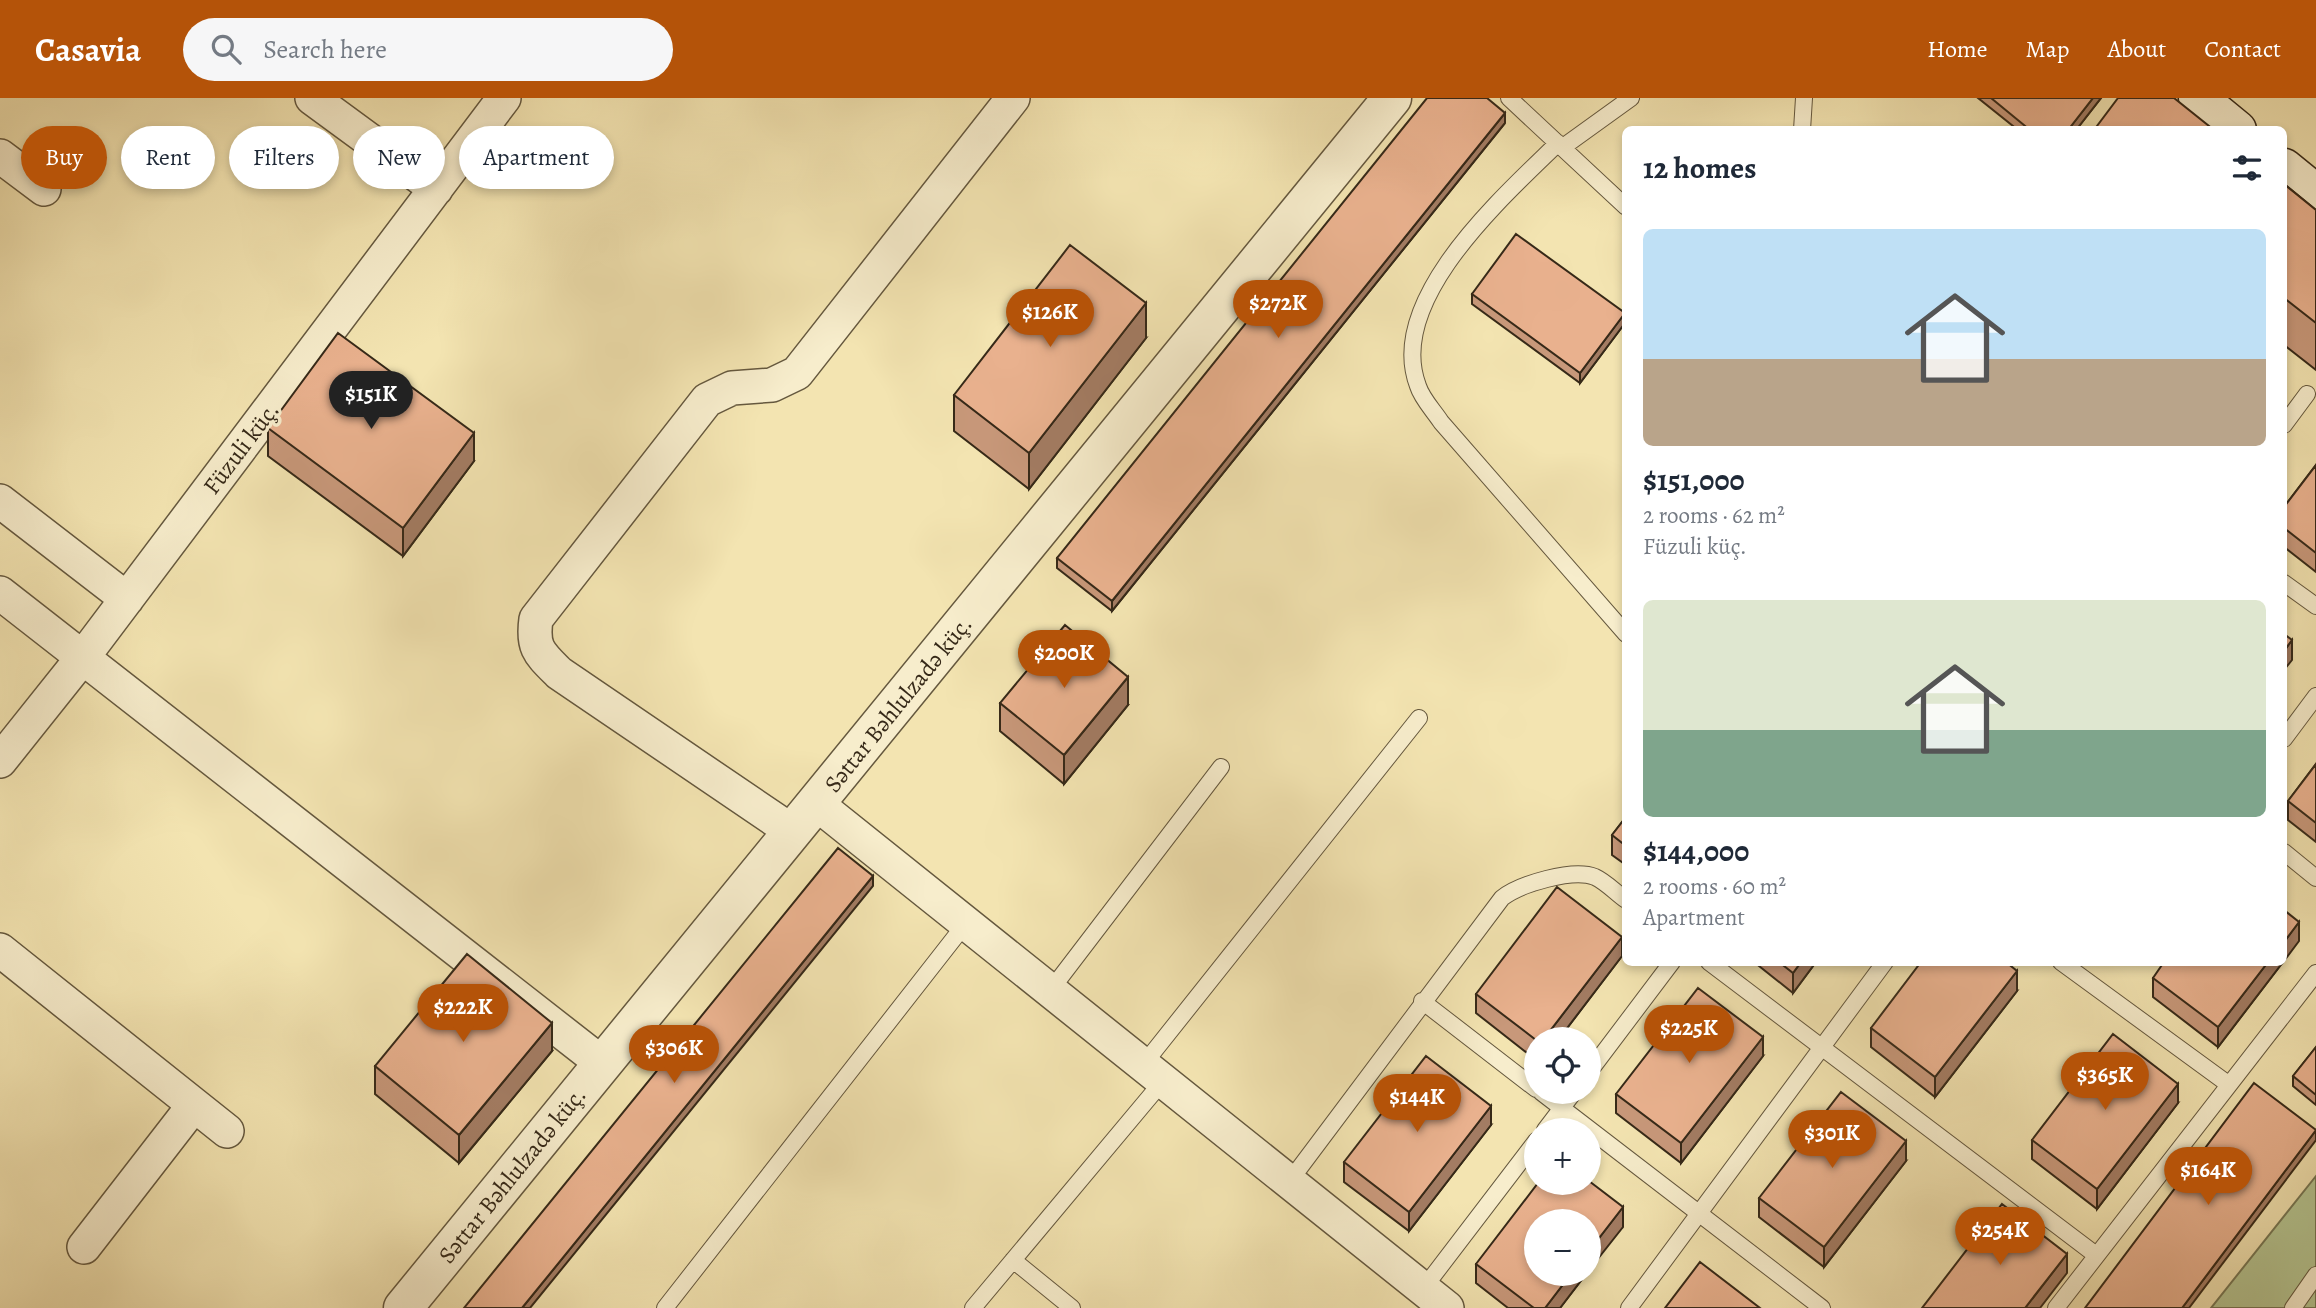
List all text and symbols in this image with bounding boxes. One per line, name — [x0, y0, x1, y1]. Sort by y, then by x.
search box — [183, 18, 673, 81]
text: Casavia — [35, 27, 141, 72]
icon: search — [207, 30, 245, 68]
text: Search here — [263, 32, 387, 67]
text: Home — [1927, 33, 1988, 65]
text: Map — [2026, 33, 2070, 65]
text: About — [2108, 33, 2166, 65]
text: Contact — [2204, 33, 2281, 65]
chip: Buy — [21, 126, 107, 189]
chip: Rent — [121, 126, 215, 189]
chip: Filters — [229, 126, 339, 189]
chip: New — [353, 126, 445, 189]
chip: Apartment — [459, 126, 614, 189]
text: 12 homes — [1643, 148, 1756, 188]
icon: filters — [2228, 149, 2266, 187]
icon: home — [1892, 275, 2018, 401]
pin: $272K — [1229, 280, 1327, 340]
text: $272K — [1249, 287, 1307, 318]
pin: $126K — [1001, 289, 1099, 349]
text: $126K — [1022, 296, 1078, 327]
pin: $151K — [322, 372, 420, 431]
text: $151K — [345, 378, 397, 409]
street label: Füzuli küç. — [196, 395, 286, 501]
text: $151,000 — [1643, 460, 1745, 500]
text: 2 rooms · 62 m² — [1643, 500, 1785, 531]
text: Füzuli küç. — [1643, 531, 1747, 562]
street label: Səttar Bəhlulzadə küç. — [817, 609, 979, 799]
pin: $200K — [1015, 630, 1113, 690]
text: $200K — [1034, 637, 1094, 668]
icon: home — [1892, 646, 2018, 772]
text: $144,000 — [1643, 831, 1749, 871]
text: 2 rooms · 60 m² — [1643, 871, 1786, 902]
text: Apartment — [1643, 902, 1745, 933]
pin: $222K — [414, 984, 512, 1044]
text: $222K — [433, 991, 493, 1022]
pin: $225K — [1640, 1006, 1738, 1065]
text: $225K — [1660, 1012, 1718, 1043]
pin: $306K — [625, 1026, 723, 1085]
map controls — [1524, 1027, 1601, 1286]
button: locate — [1524, 1027, 1601, 1104]
text: $306K — [645, 1032, 703, 1063]
pin: $365K — [2056, 1052, 2154, 1112]
text: $365K — [2077, 1059, 2133, 1090]
pin: $144K — [1368, 1074, 1466, 1134]
street label: Səttar Bəhlulzadə küç. — [431, 1080, 593, 1270]
text: $144K — [1389, 1081, 1445, 1112]
pin: $301K — [1783, 1110, 1881, 1170]
text: $301K — [1804, 1117, 1860, 1148]
button: + — [1524, 1118, 1601, 1195]
pin: $164K — [2159, 1148, 2257, 1207]
text: $164K — [2180, 1154, 2236, 1185]
pin: $254K — [1951, 1208, 2049, 1267]
button: − — [1524, 1209, 1601, 1286]
text: $254K — [1971, 1214, 2029, 1245]

